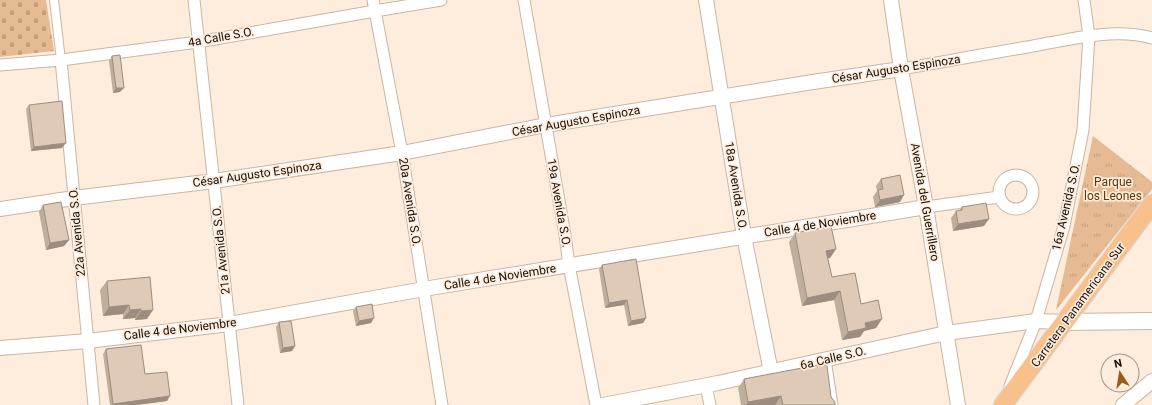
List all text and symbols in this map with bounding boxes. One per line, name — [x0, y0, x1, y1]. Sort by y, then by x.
street label: 4a Calle S.O. — [187, 24, 255, 50]
street label: César Augusto Espinoza — [831, 52, 961, 86]
street label: César Augusto Espinoza — [511, 103, 641, 139]
street label: 18a Avenida S.O. — [722, 141, 750, 231]
street label: Avenida del Guerrillero — [908, 142, 942, 262]
street label: 20a Avenida S.O. — [396, 157, 424, 247]
street label: César Augusto Espinoza — [192, 158, 322, 190]
street label: 19a Avenida S.O. — [544, 158, 574, 248]
street label: 16a Avenida S.O. — [1049, 162, 1083, 252]
park label: Parque los Leones — [1084, 175, 1142, 203]
street label: 22a Avenida S.O. — [66, 187, 88, 277]
street label: 21a Avenida S.O. — [209, 205, 233, 295]
street label: Calle 4 de Noviembre — [763, 208, 877, 240]
street label: Carretera Panamericana Sur — [1028, 240, 1128, 370]
street label: Calle 4 de Noviembre — [443, 261, 557, 293]
street label: Calle 4 de Noviembre — [123, 315, 237, 343]
street label: 6a Calle S.O. — [799, 344, 867, 372]
north arrow — [1100, 353, 1140, 393]
text: N — [1113, 356, 1123, 371]

